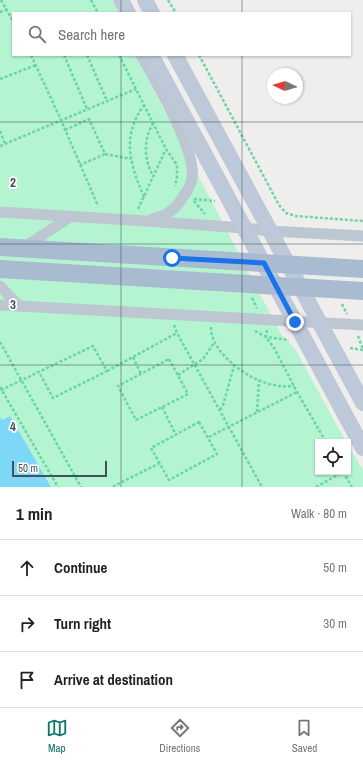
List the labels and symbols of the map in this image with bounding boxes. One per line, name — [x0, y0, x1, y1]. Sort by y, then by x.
north arrow — [267, 68, 303, 104]
text: 2 — [10, 174, 16, 191]
route start — [163, 249, 181, 267]
text: 3 — [10, 296, 16, 313]
route end — [286, 313, 304, 331]
text: 4 — [10, 418, 16, 435]
scale bar — [12, 459, 107, 478]

